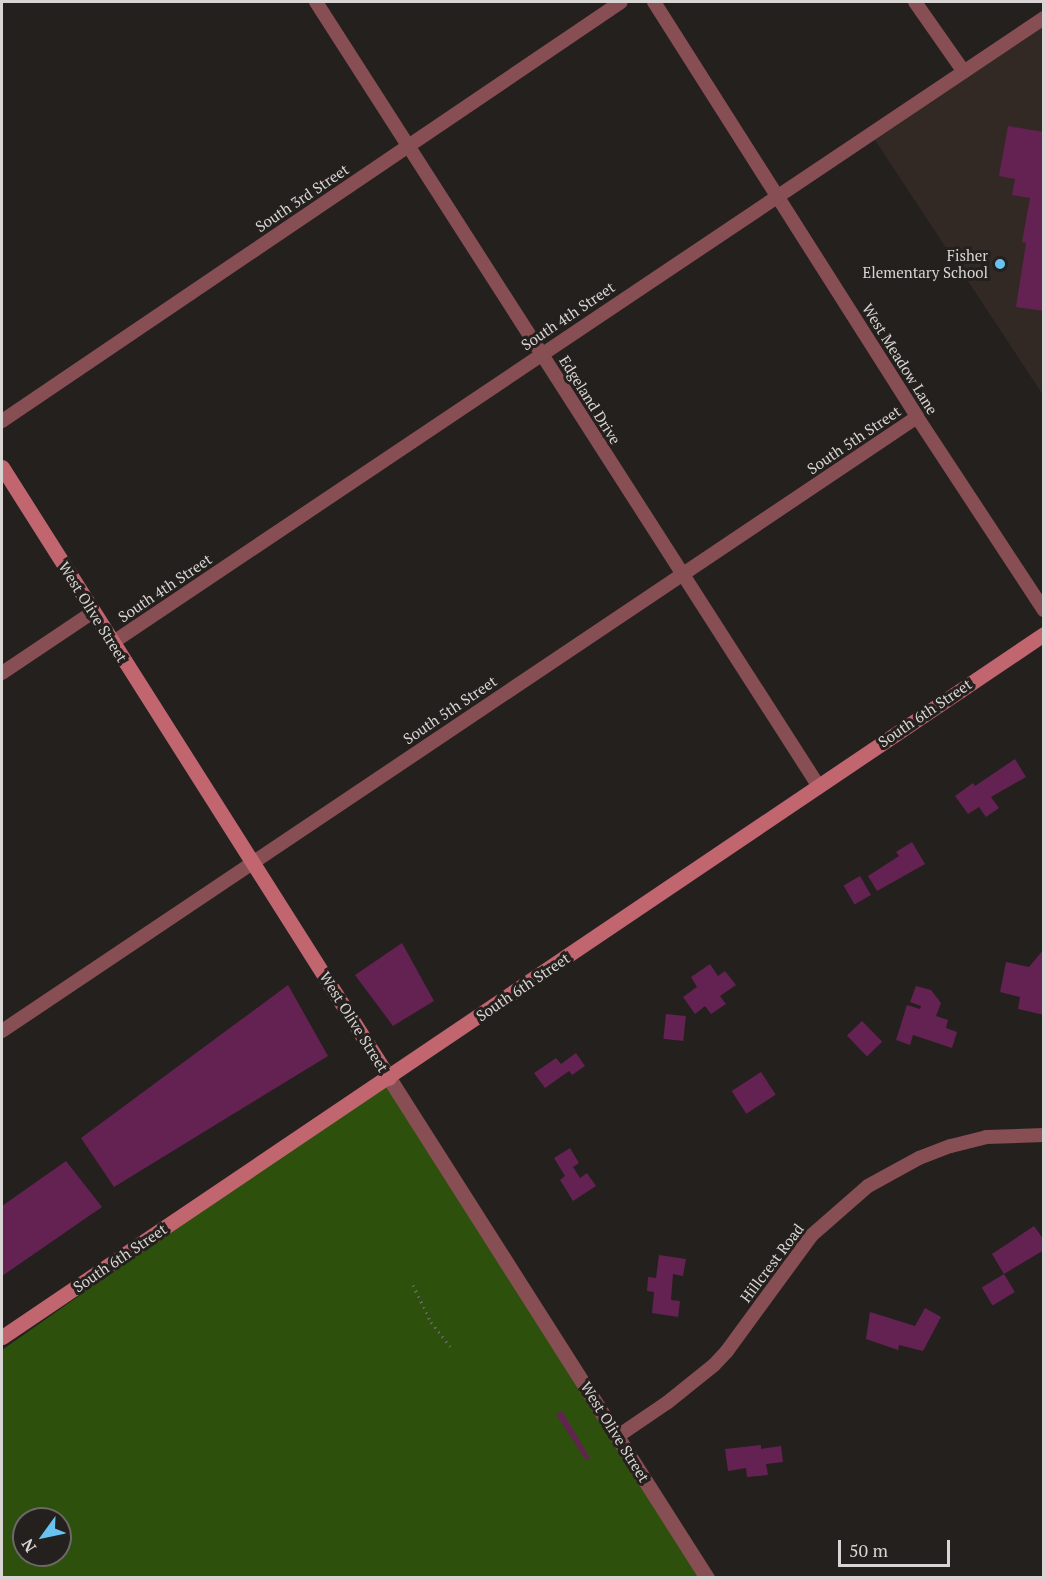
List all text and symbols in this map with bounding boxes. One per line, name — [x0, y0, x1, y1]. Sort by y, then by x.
street label: South 3rd Street — [252, 160, 352, 236]
place label: Fisher Elementary School — [862, 246, 988, 281]
marker: Fisher Elementary School — [993, 257, 1007, 271]
street label: South 4th Street — [518, 278, 618, 354]
street label: West Meadow Lane — [859, 300, 941, 418]
street label: Edgeland Drive — [556, 352, 624, 448]
street label: South 5th Street — [804, 402, 904, 478]
street label: South 4th Street — [115, 550, 215, 626]
street label: West Olive Street — [55, 558, 131, 666]
street label: South 5th Street — [400, 672, 500, 748]
street label: South 6th Street — [875, 675, 975, 751]
street label: South 6th Street — [473, 949, 573, 1025]
street label: West Olive Street — [316, 968, 392, 1076]
street label: South 6th Street — [70, 1220, 170, 1296]
street label: Hillcrest Road — [737, 1220, 807, 1306]
street label: West Olive Street — [577, 1378, 653, 1486]
north arrow — [12, 1507, 72, 1567]
scale bar — [841, 1528, 954, 1566]
text: N — [16, 1535, 41, 1557]
text: 50 m — [849, 1538, 888, 1562]

